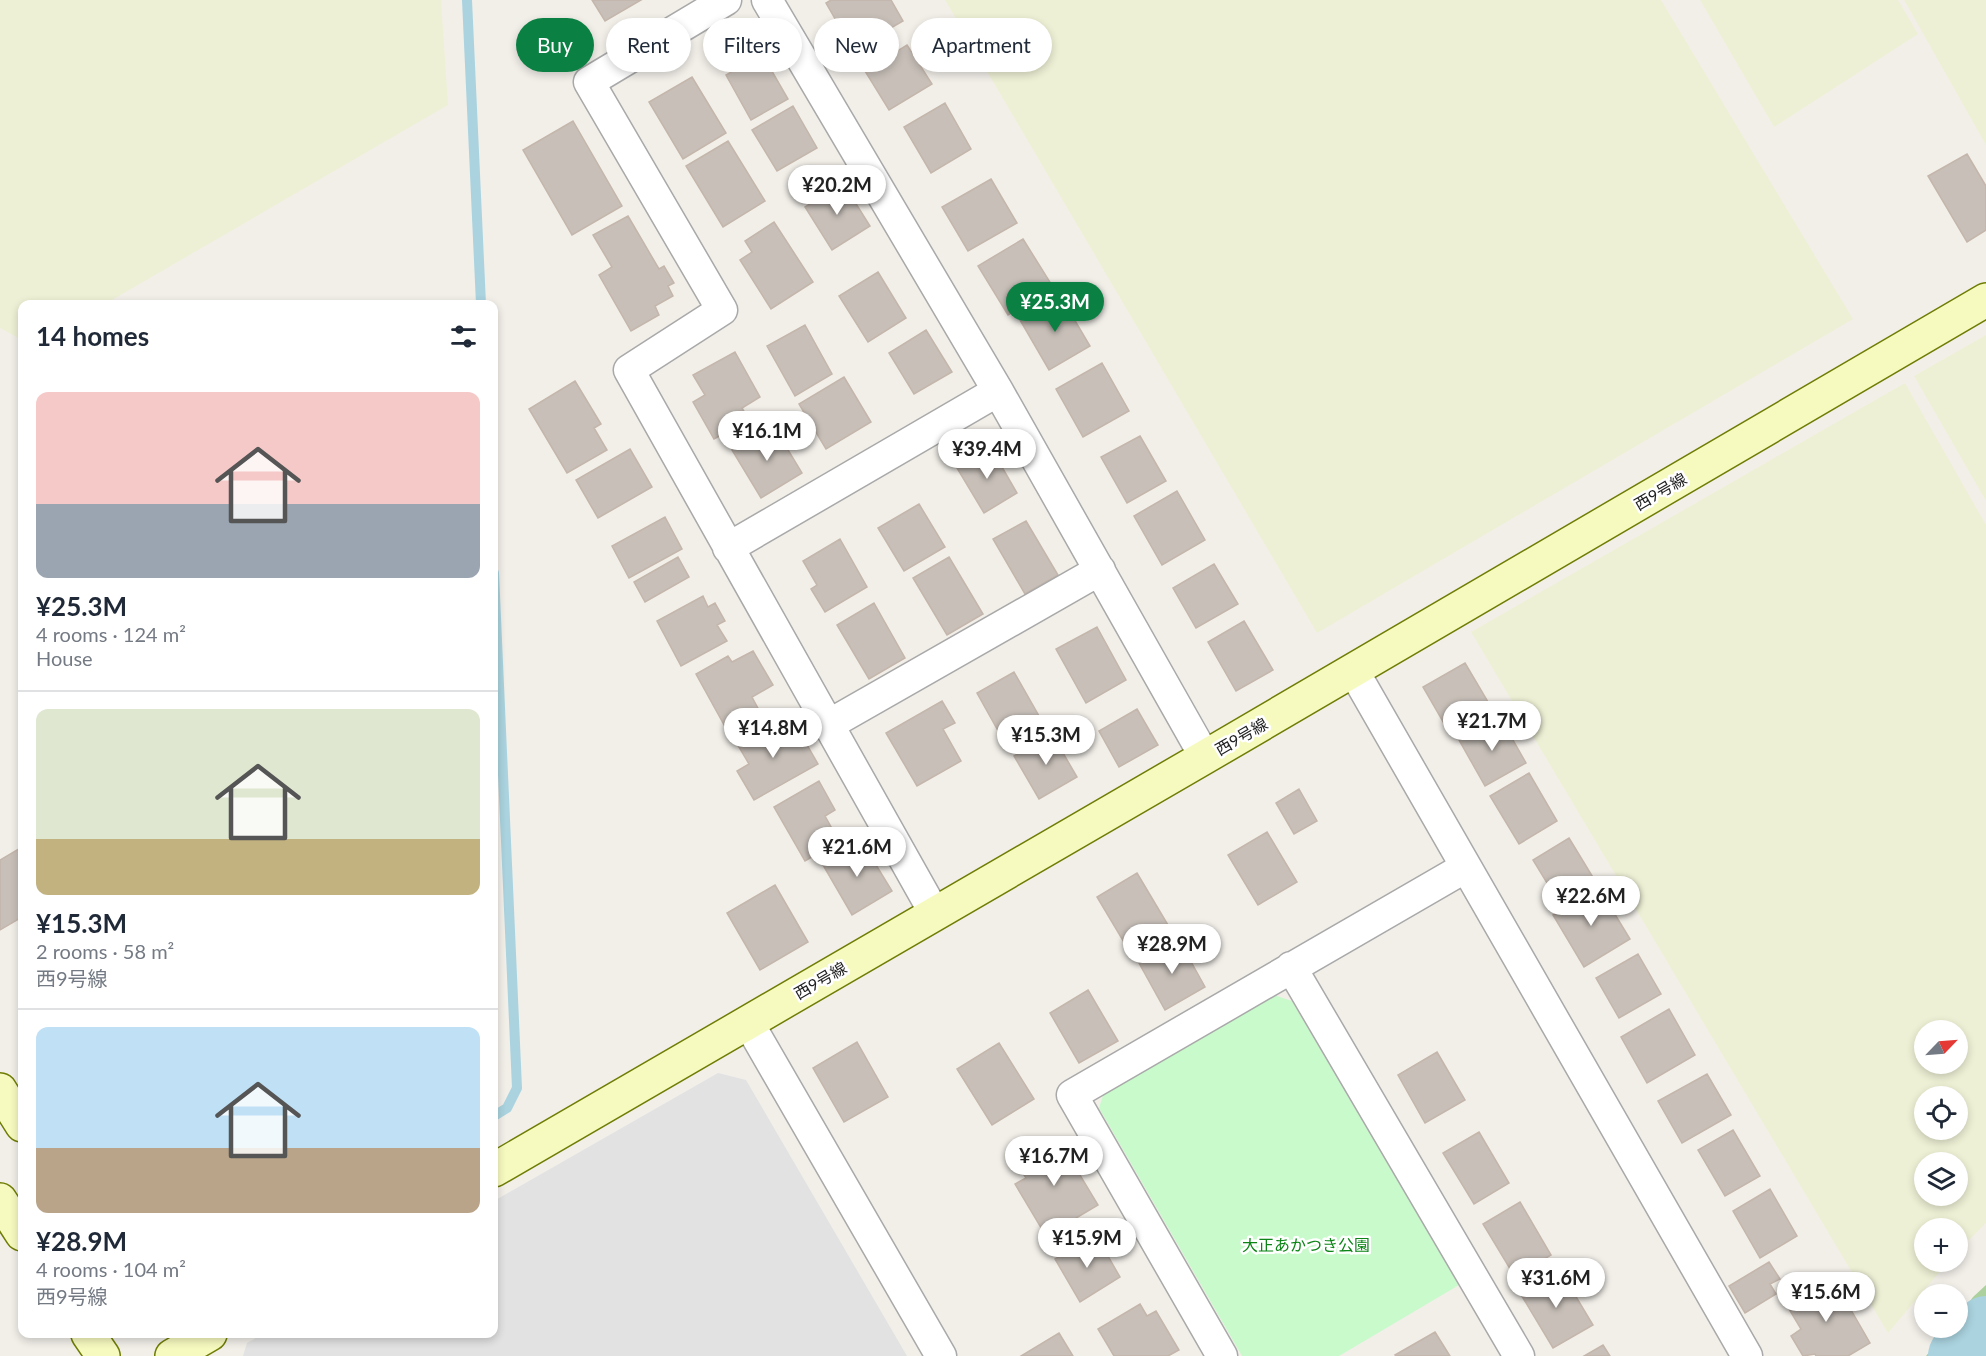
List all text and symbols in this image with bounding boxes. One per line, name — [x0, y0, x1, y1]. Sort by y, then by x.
chip: Buy — [516, 18, 594, 72]
chip: Rent — [606, 18, 691, 72]
chip: Filters — [703, 18, 802, 72]
chip: New — [814, 18, 899, 72]
chip: Apartment — [911, 18, 1052, 72]
pin: ¥20.2M — [788, 165, 886, 216]
text: ¥20.2M — [802, 172, 872, 196]
pin: ¥25.3M — [1006, 282, 1104, 333]
text: ¥25.3M — [1020, 289, 1090, 313]
text: 14 homes — [36, 320, 149, 352]
icon: filters — [447, 320, 480, 353]
pin: ¥16.1M — [718, 411, 816, 462]
text: ¥16.1M — [732, 418, 802, 442]
pin: ¥39.4M — [938, 429, 1036, 480]
icon: home — [204, 431, 312, 539]
text: ¥39.4M — [952, 436, 1022, 460]
street label: 西9号線 — [1630, 468, 1690, 514]
text: ¥25.3M — [36, 590, 127, 622]
text: 4 rooms · 124 m² — [36, 622, 186, 646]
text: House — [36, 646, 93, 670]
pin: ¥21.7M — [1443, 701, 1541, 752]
pin: ¥14.8M — [724, 708, 822, 759]
text: ¥21.7M — [1457, 708, 1527, 732]
street label: 西9号線 — [1211, 713, 1271, 759]
text: ¥14.8M — [738, 715, 808, 739]
pin: ¥15.3M — [997, 715, 1095, 766]
text: ¥15.3M — [1011, 722, 1081, 746]
icon: home — [204, 748, 312, 856]
pin: ¥21.6M — [808, 827, 906, 878]
text: ¥21.6M — [822, 834, 892, 858]
pin: ¥22.6M — [1542, 876, 1640, 927]
text: ¥22.6M — [1556, 883, 1626, 907]
text: ¥15.3M — [36, 907, 127, 939]
pin: ¥28.9M — [1123, 924, 1221, 975]
text: ¥28.9M — [1137, 931, 1207, 955]
text: 2 rooms · 58 m² — [36, 939, 174, 963]
street label: 西9号線 — [790, 957, 850, 1003]
text: 西9号線 — [36, 966, 108, 990]
north arrow — [1914, 1020, 1968, 1074]
map controls — [1914, 1020, 1968, 1338]
icon: home — [204, 1066, 312, 1174]
button: locate — [1914, 1086, 1968, 1140]
pin: ¥16.7M — [1005, 1136, 1103, 1187]
text: ¥16.7M — [1019, 1143, 1089, 1167]
button: layers — [1914, 1152, 1968, 1206]
pin: ¥15.9M — [1038, 1218, 1136, 1269]
button: + — [1914, 1218, 1968, 1272]
text: ¥28.9M — [36, 1225, 127, 1257]
text: ¥15.9M — [1052, 1225, 1122, 1249]
park label: 大正あかつき公園 — [1242, 1235, 1370, 1254]
text: 4 rooms · 104 m² — [36, 1257, 186, 1281]
pin: ¥31.6M — [1507, 1258, 1605, 1309]
text: ¥31.6M — [1521, 1265, 1591, 1289]
pin: ¥15.6M — [1777, 1272, 1875, 1323]
text: ¥15.6M — [1791, 1279, 1861, 1303]
text: 西9号線 — [36, 1284, 108, 1308]
button: − — [1914, 1284, 1968, 1338]

